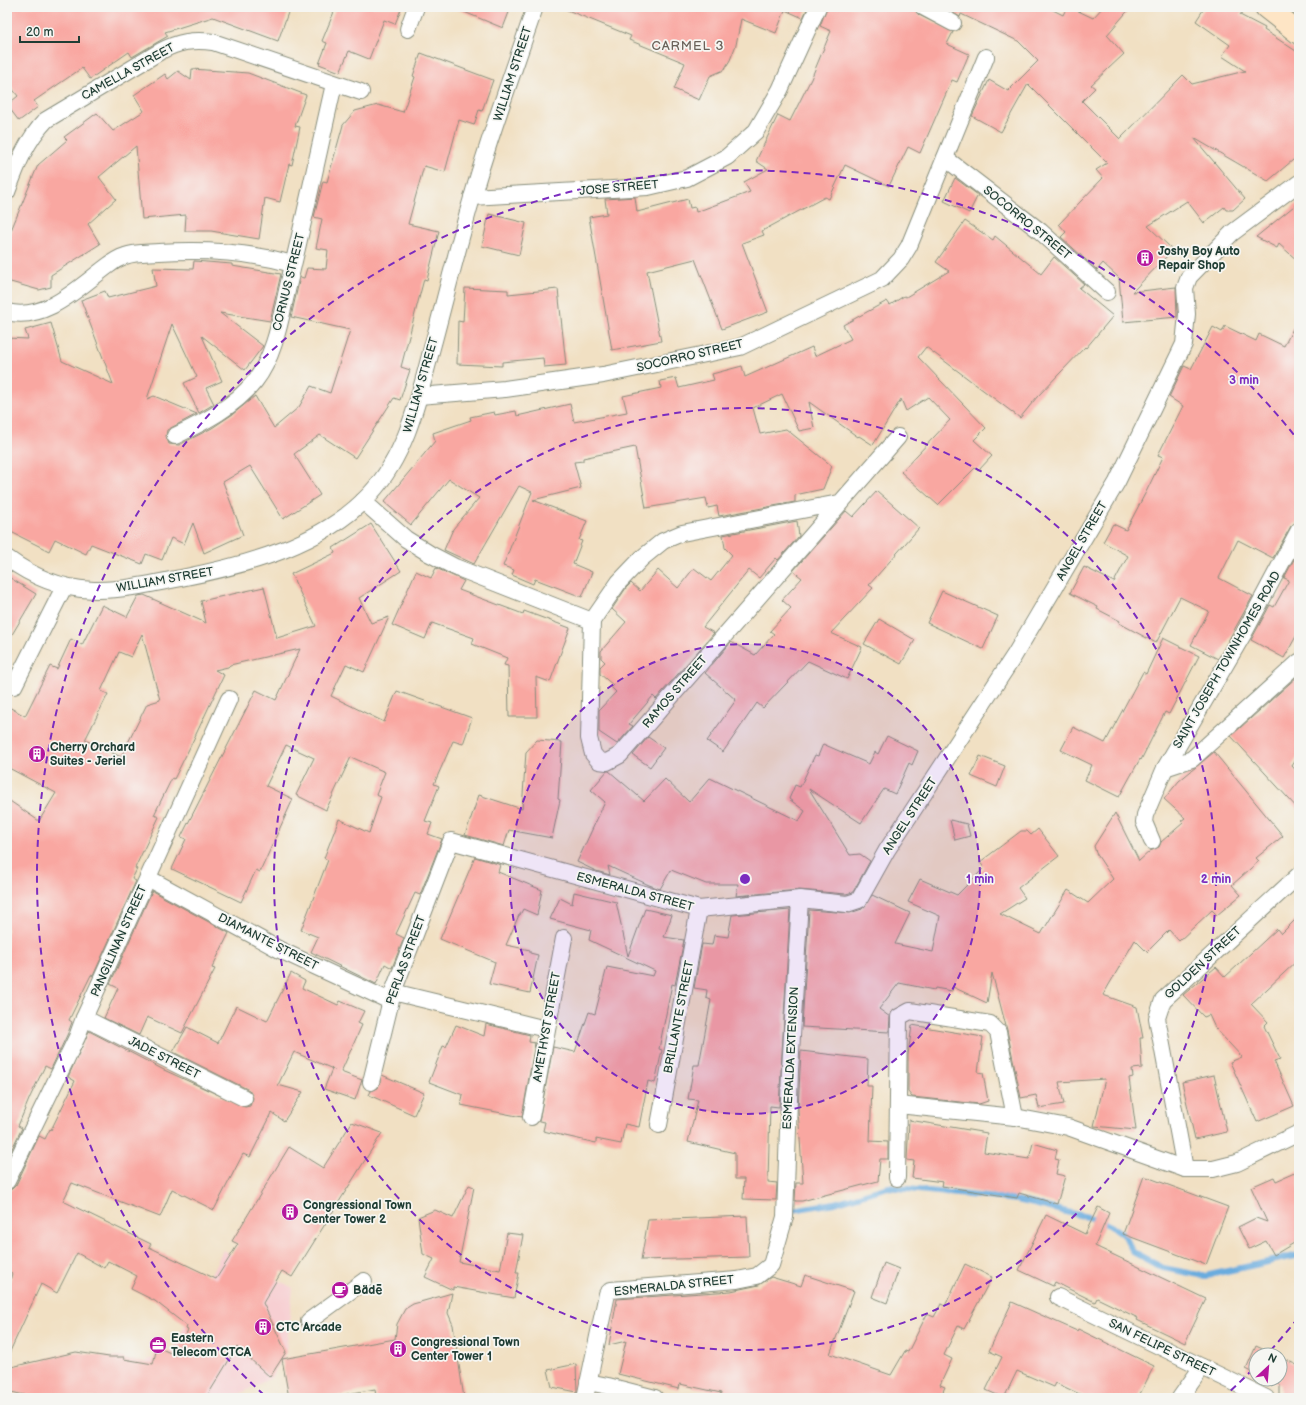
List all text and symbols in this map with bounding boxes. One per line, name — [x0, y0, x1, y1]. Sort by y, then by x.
scale bar — [20, 18, 79, 44]
street label: WILLIAM STREET — [491, 24, 536, 123]
text: 20 m — [26, 25, 53, 40]
district label: CARMEL 3 — [651, 38, 725, 54]
street label: CAMELLA STREET — [79, 40, 178, 104]
street label: JOSE STREET — [579, 177, 660, 199]
street label: SOCORRO STREET — [980, 183, 1075, 264]
street label: CORNUS STREET — [270, 231, 309, 332]
place label: Joshy Boy Auto Repair Shop — [1158, 244, 1240, 273]
building icon: Joshy Boy Auto Repair Shop — [1135, 248, 1155, 268]
street label: WILLIAM STREET — [400, 335, 442, 434]
street label: SOCORRO STREET — [635, 336, 746, 376]
text: 3 min — [1229, 373, 1259, 388]
street label: ANGEL STREET — [1053, 498, 1111, 583]
street label: WILLIAM STREET — [115, 564, 216, 596]
street label: SAINT JOSEPH TOWNHOMES ROAD — [1170, 568, 1284, 751]
street label: RAMOS STREET — [639, 652, 711, 731]
place label: Cherry Orchard Suites - Jeriel — [50, 740, 135, 769]
building icon: Cherry Orchard Suites - Jeriel — [27, 744, 47, 764]
street label: ANGEL STREET — [879, 774, 941, 857]
street label: ESMERALDA STREET — [575, 869, 696, 915]
centre of rings — [738, 872, 752, 886]
text: 1 min — [966, 872, 994, 887]
text: 2 min — [1201, 872, 1231, 887]
street label: PANGILINAN STREET — [88, 882, 151, 999]
street label: DIAMANTE STREET — [215, 910, 321, 974]
street label: PERLAS STREET — [383, 912, 429, 1007]
street label: GOLDEN STREET — [1161, 923, 1245, 1002]
street label: BRILLANTE STREET — [661, 959, 697, 1075]
street label: AMETHYST STREET — [530, 970, 564, 1083]
street label: ESMERALDA EXTENSION — [780, 986, 802, 1130]
street label: JADE STREET — [126, 1033, 203, 1083]
place label: Congressional Town Center Tower 2 — [303, 1198, 412, 1227]
building icon: Congressional Town Center Tower 2 — [280, 1202, 300, 1222]
street label: ESMERALDA STREET — [613, 1272, 736, 1300]
cafe icon: Bädē — [330, 1280, 350, 1300]
place label: Bädē — [353, 1283, 382, 1298]
street label: SAN FELIPE STREET — [1106, 1316, 1218, 1381]
building icon: CTC Arcade — [253, 1317, 273, 1337]
place label: CTC Arcade — [276, 1320, 342, 1335]
place label: Eastern Telecom CTCA — [171, 1331, 252, 1360]
office icon: Eastern Telecom CTCA — [148, 1335, 168, 1355]
place label: Congressional Town Center Tower 1 — [411, 1335, 520, 1364]
building icon: Congressional Town Center Tower 1 — [388, 1339, 408, 1359]
north arrow — [1248, 1347, 1288, 1387]
text: N — [1266, 1351, 1279, 1366]

